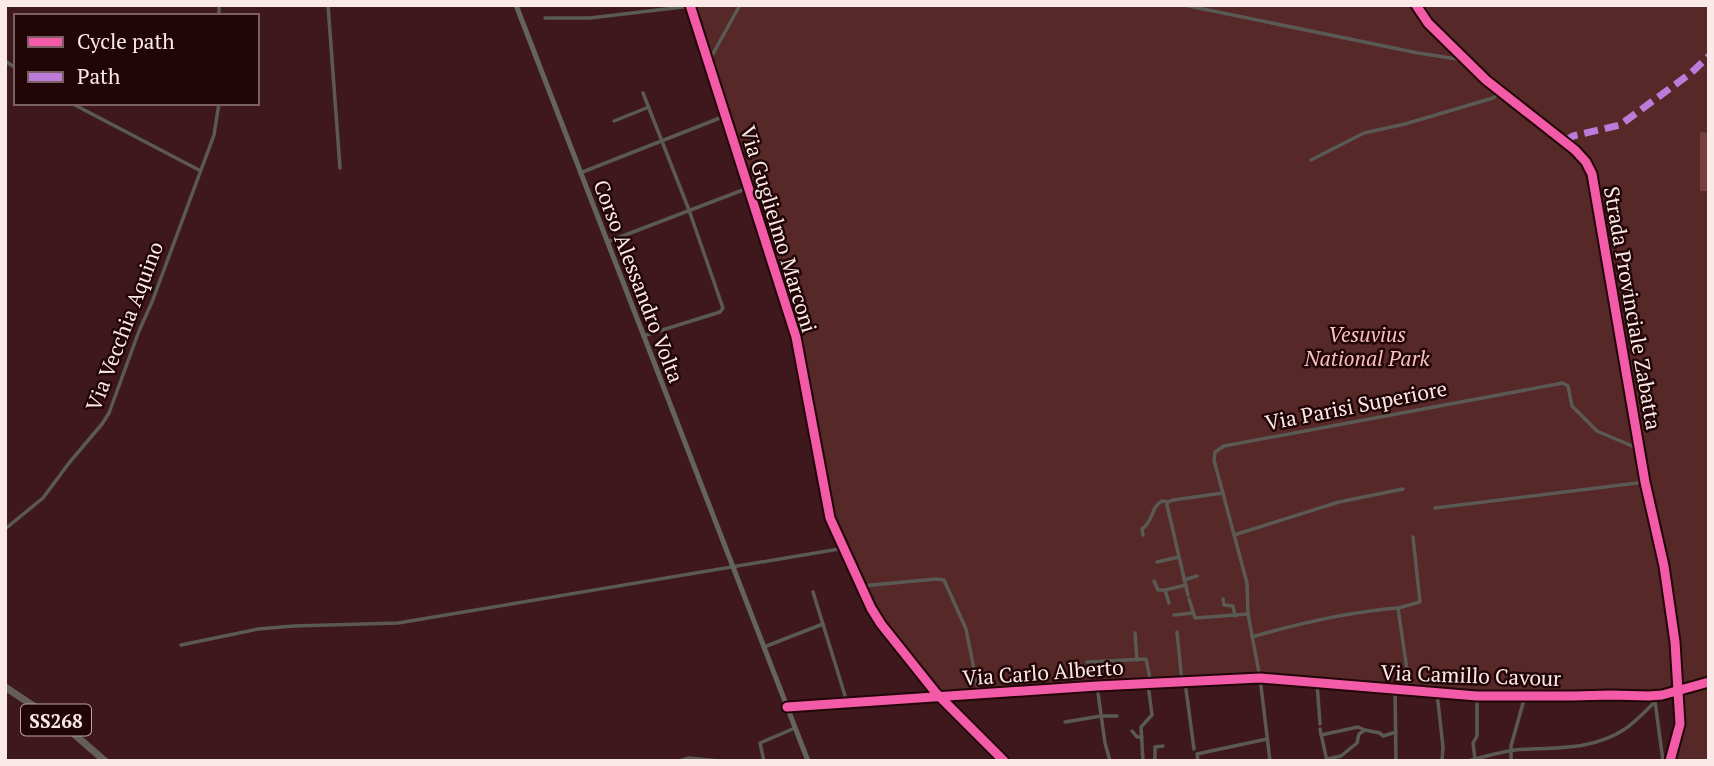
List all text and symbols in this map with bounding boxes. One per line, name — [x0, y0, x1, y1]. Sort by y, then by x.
legend — [14, 14, 259, 105]
text: Cycle path — [77, 27, 175, 55]
text: Path — [77, 62, 120, 90]
street label: Via Guglielmo Marconi — [734, 122, 824, 336]
street label: Corso Alessandro Volta — [587, 176, 691, 387]
street label: Strada Provinciale Zabatta — [1598, 184, 1668, 432]
street label: Via Vecchia Aquino — [79, 237, 169, 415]
park label: Vesuvius National Park — [1303, 320, 1430, 372]
street label: Via Parisi Superiore — [1263, 374, 1449, 436]
street label: Via Carlo Alberto — [962, 652, 1124, 692]
street label: Via Camillo Cavour — [1380, 658, 1562, 692]
road number: SS268 — [21, 705, 91, 736]

